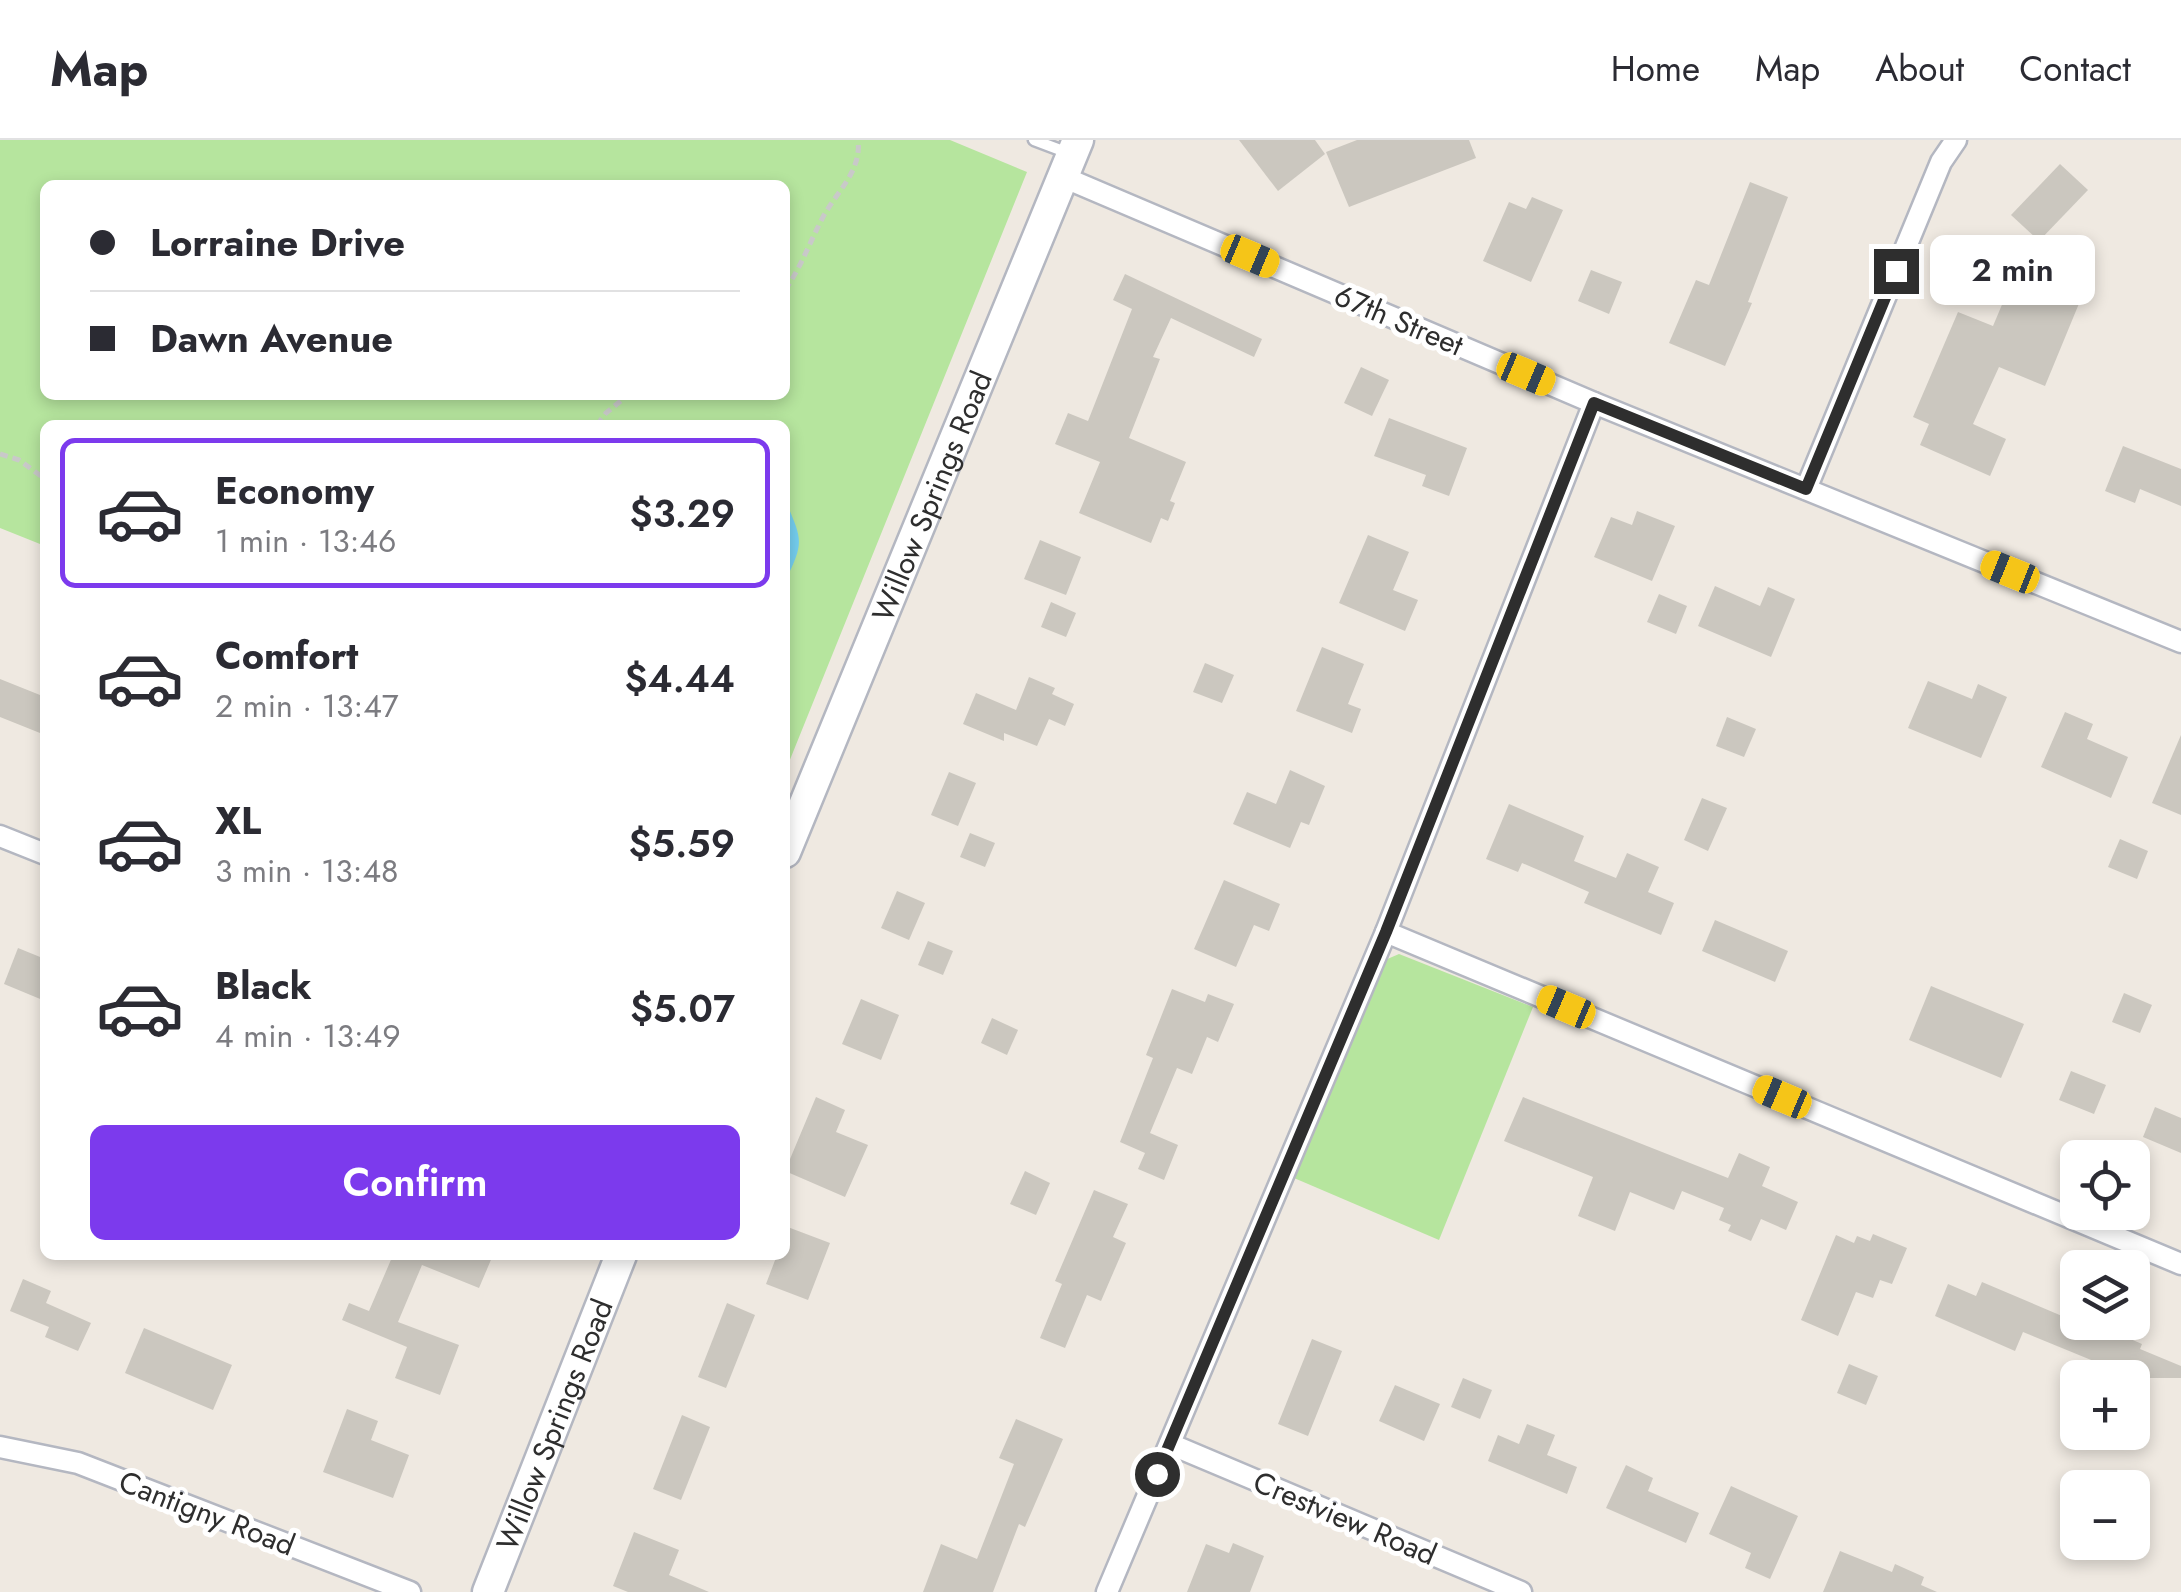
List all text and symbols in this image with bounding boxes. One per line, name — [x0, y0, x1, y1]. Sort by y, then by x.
text: Map — [50, 35, 148, 104]
text: Home — [1611, 44, 1700, 94]
text: Map — [1755, 44, 1820, 94]
text: About — [1875, 44, 1964, 94]
text: Contact — [2019, 44, 2131, 94]
text: Lorraine Drive — [150, 215, 405, 270]
car — [1217, 230, 1283, 282]
callout: 2 min — [1931, 236, 2096, 306]
text: 2 min — [1971, 247, 2054, 293]
route end — [1874, 249, 1919, 294]
street label: 67th Street — [1328, 274, 1471, 367]
text: Dawn Avenue — [150, 311, 393, 366]
car — [1493, 348, 1559, 400]
street label: Willow Springs Road — [861, 364, 1002, 628]
text: Economy — [215, 463, 374, 518]
icon: car — [95, 468, 185, 558]
text: $3.29 — [630, 486, 735, 541]
text: 1 min · 13:46 — [215, 518, 396, 564]
car — [1977, 547, 2043, 597]
text: Comfort — [215, 628, 358, 683]
icon: car — [95, 633, 185, 723]
text: $4.44 — [624, 651, 735, 706]
text: 2 min · 13:47 — [215, 683, 399, 729]
text: XL — [215, 793, 261, 848]
icon: car — [95, 798, 185, 888]
text: $5.59 — [628, 816, 735, 871]
text: 3 min · 13:48 — [215, 848, 399, 894]
text: Black — [215, 958, 312, 1013]
icon: car — [95, 963, 185, 1053]
text: $5.07 — [630, 981, 735, 1036]
car — [1533, 981, 1599, 1033]
text: 4 min · 13:49 — [215, 1013, 401, 1059]
car — [1749, 1071, 1815, 1123]
button: Confirm — [90, 1125, 740, 1240]
map controls — [2060, 1140, 2150, 1560]
button: locate — [2060, 1140, 2150, 1230]
button: layers — [2060, 1250, 2150, 1340]
street label: Willow Springs Road — [485, 1292, 623, 1557]
button: + — [2060, 1360, 2150, 1450]
route start — [1135, 1452, 1180, 1497]
street label: Cantigny Road — [113, 1460, 301, 1566]
street label: Crestview Road — [1247, 1460, 1443, 1576]
button: − — [2060, 1470, 2150, 1560]

